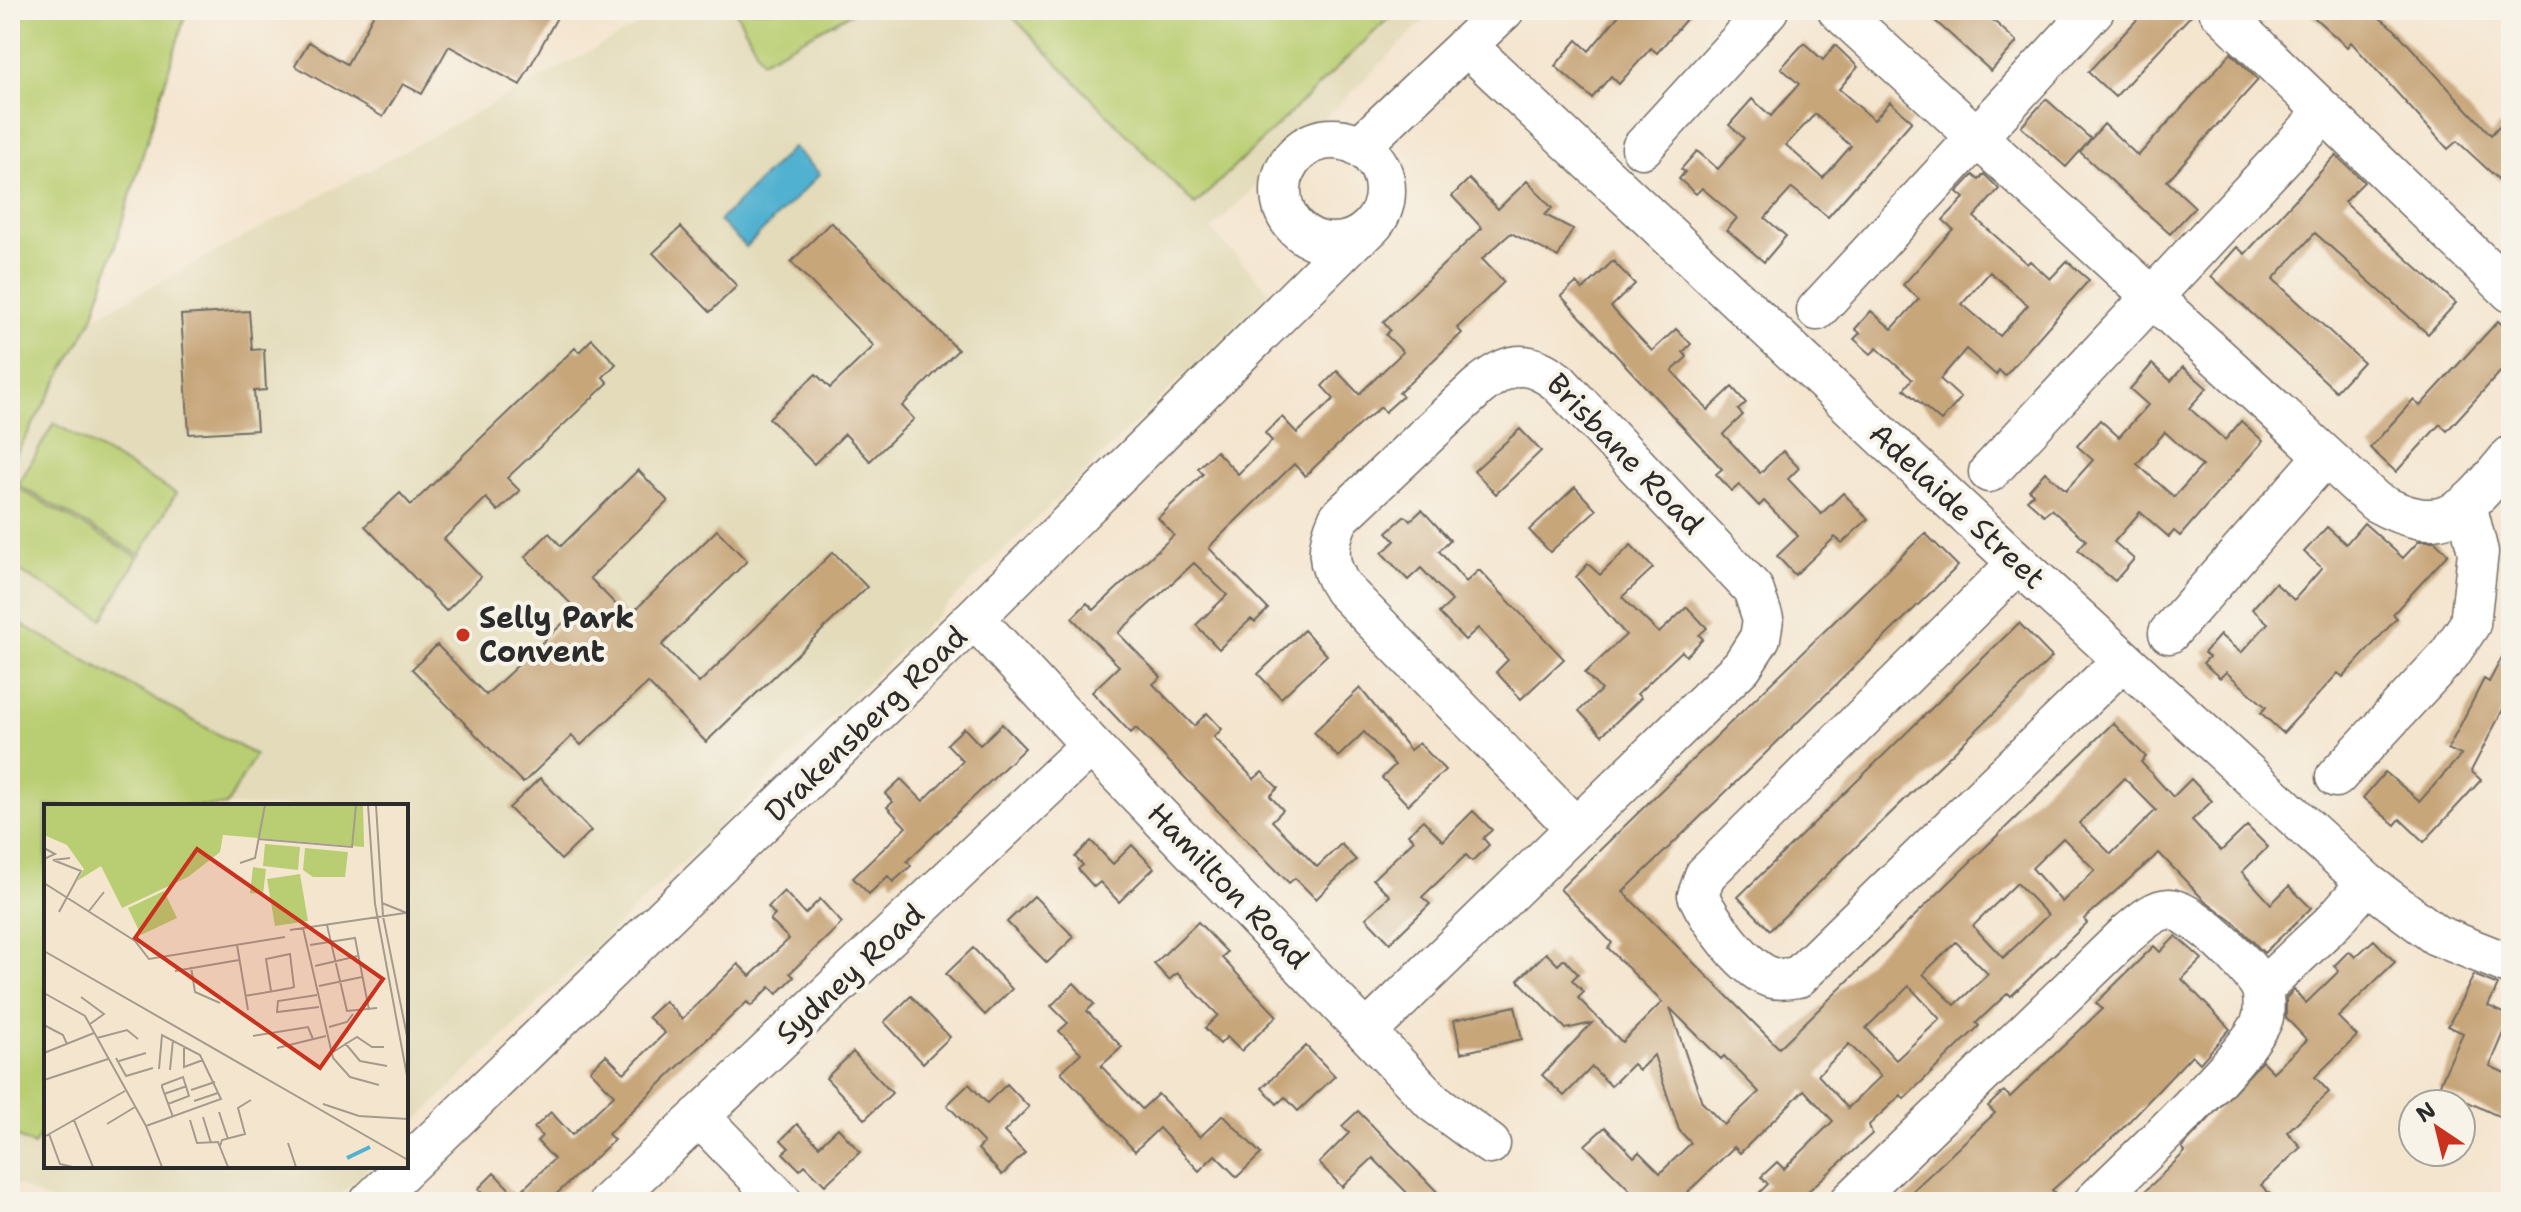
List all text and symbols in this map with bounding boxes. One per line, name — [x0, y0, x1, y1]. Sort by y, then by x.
street label: Brisbane Road — [1538, 364, 1713, 543]
street label: Adelaide Street — [1860, 413, 2054, 598]
place label: Selly Park Convent — [479, 597, 635, 672]
street label: Drakensberg Road — [756, 616, 976, 831]
marker: Selly Park Convent — [454, 626, 472, 644]
street label: Hamilton Road — [1138, 793, 1318, 978]
inset map — [44, 804, 408, 1168]
street label: Sydney Road — [766, 894, 933, 1053]
north arrow — [2397, 1088, 2477, 1168]
text: N — [2410, 1095, 2441, 1129]

